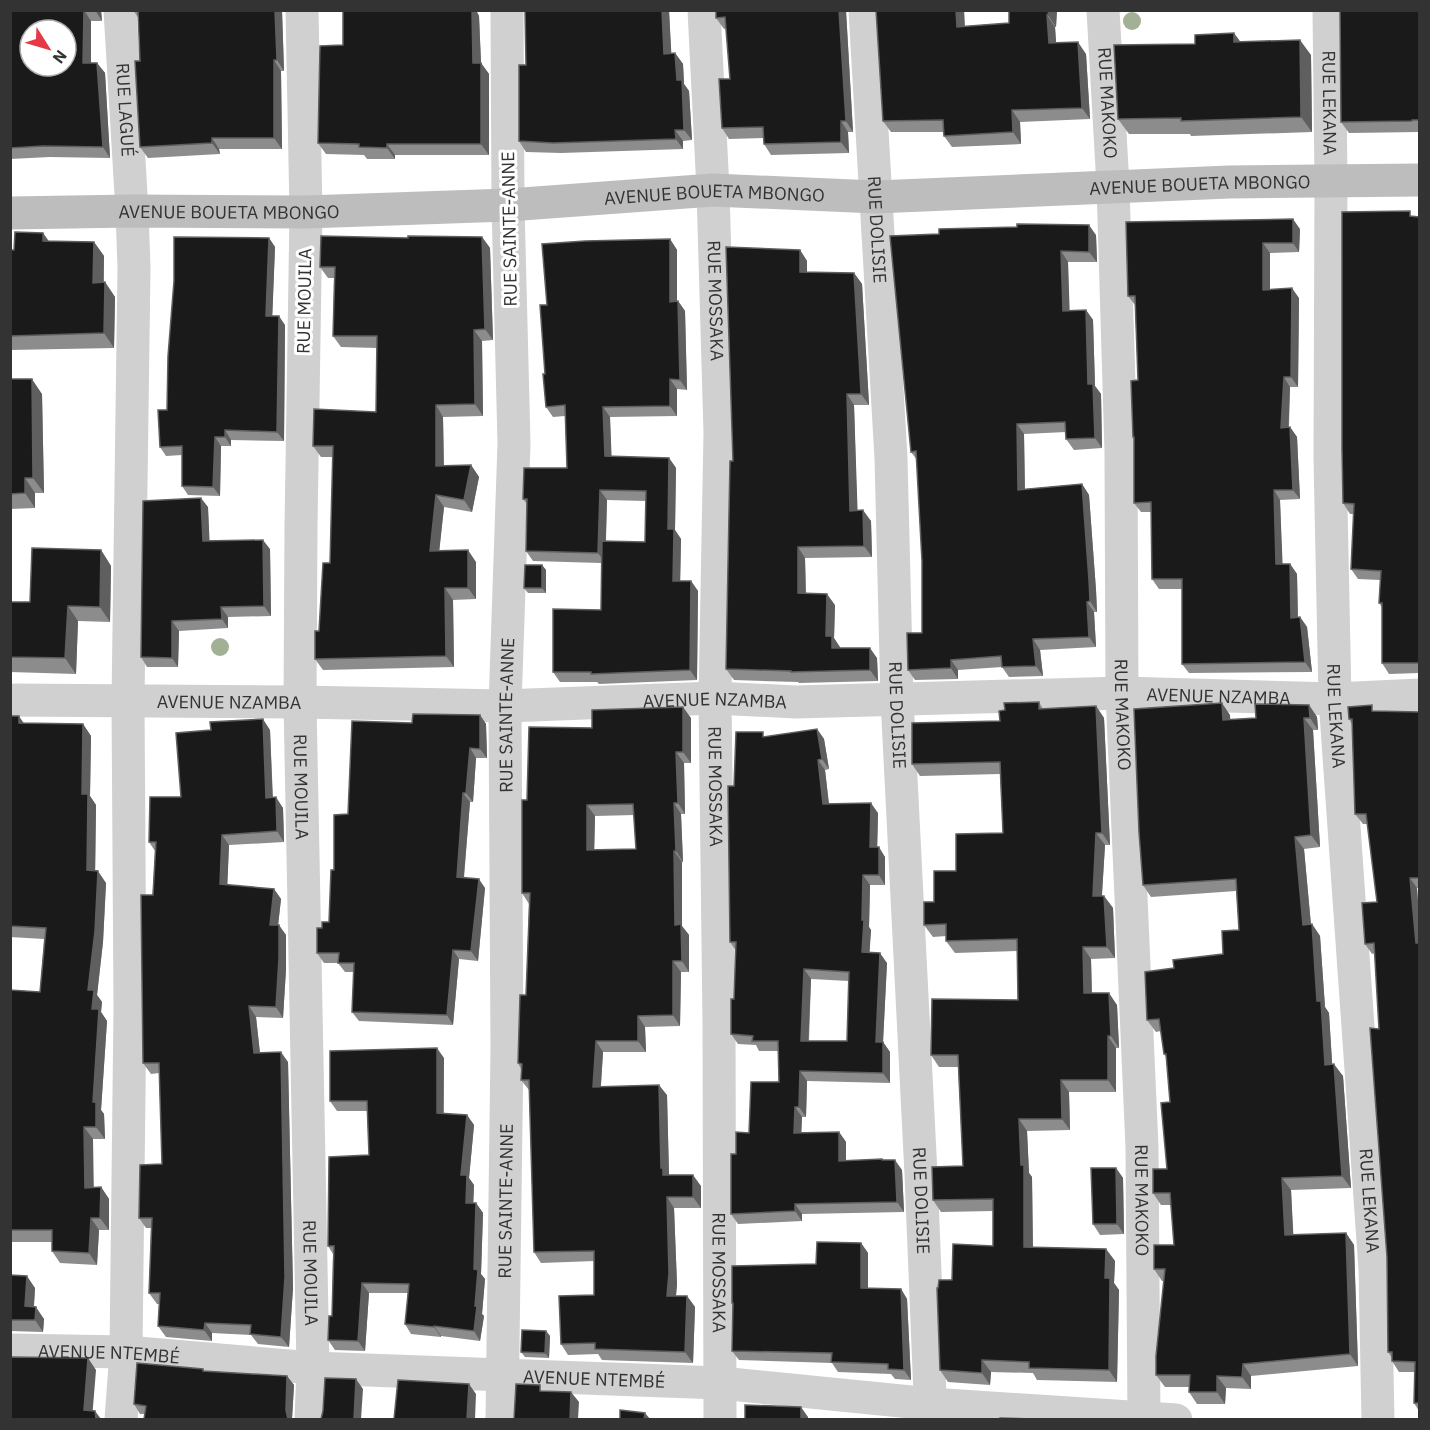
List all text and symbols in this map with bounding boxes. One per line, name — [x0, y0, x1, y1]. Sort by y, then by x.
north arrow — [18, 18, 78, 78]
text: N — [49, 46, 71, 68]
street label: RUE MAKOKO — [1094, 46, 1123, 159]
street label: RUE LEKANA — [1318, 50, 1342, 156]
street label: RUE LAGUÉ — [112, 62, 140, 158]
street label: RUE SAINTE-ANNE — [496, 151, 522, 307]
street label: AVENUE BOUETA MBONGO — [1089, 170, 1311, 199]
street label: RUE DOLISIE — [863, 175, 892, 284]
street label: AVENUE BOUETA MBONGO — [603, 178, 825, 209]
street label: AVENUE BOUETA MBONGO — [118, 199, 340, 224]
street label: RUE MOSSAKA — [703, 240, 729, 362]
street label: RUE MOUILA — [292, 247, 316, 354]
street label: RUE SAINTE-ANNE — [493, 637, 519, 793]
street label: RUE MAKOKO — [1110, 659, 1137, 771]
street label: RUE DOLISIE — [885, 661, 912, 769]
street label: RUE LEKANA — [1323, 663, 1351, 770]
street label: AVENUE NZAMBA — [1146, 682, 1292, 709]
street label: AVENUE NZAMBA — [642, 686, 788, 713]
street label: AVENUE NZAMBA — [157, 690, 302, 714]
street label: RUE MOSSAKA — [704, 726, 728, 848]
street label: RUE MOUILA — [289, 734, 314, 841]
street label: RUE SAINTE-ANNE — [492, 1123, 517, 1279]
street label: RUE MAKOKO — [1130, 1144, 1154, 1256]
street label: RUE DOLISIE — [908, 1146, 936, 1255]
street label: RUE LEKANA — [1355, 1147, 1385, 1254]
street label: RUE MOSSAKA — [708, 1212, 731, 1334]
street label: RUE MOUILA — [299, 1220, 324, 1326]
street label: AVENUE NTEMBÉ — [38, 1339, 181, 1368]
street label: AVENUE NTEMBÉ — [523, 1364, 666, 1392]

